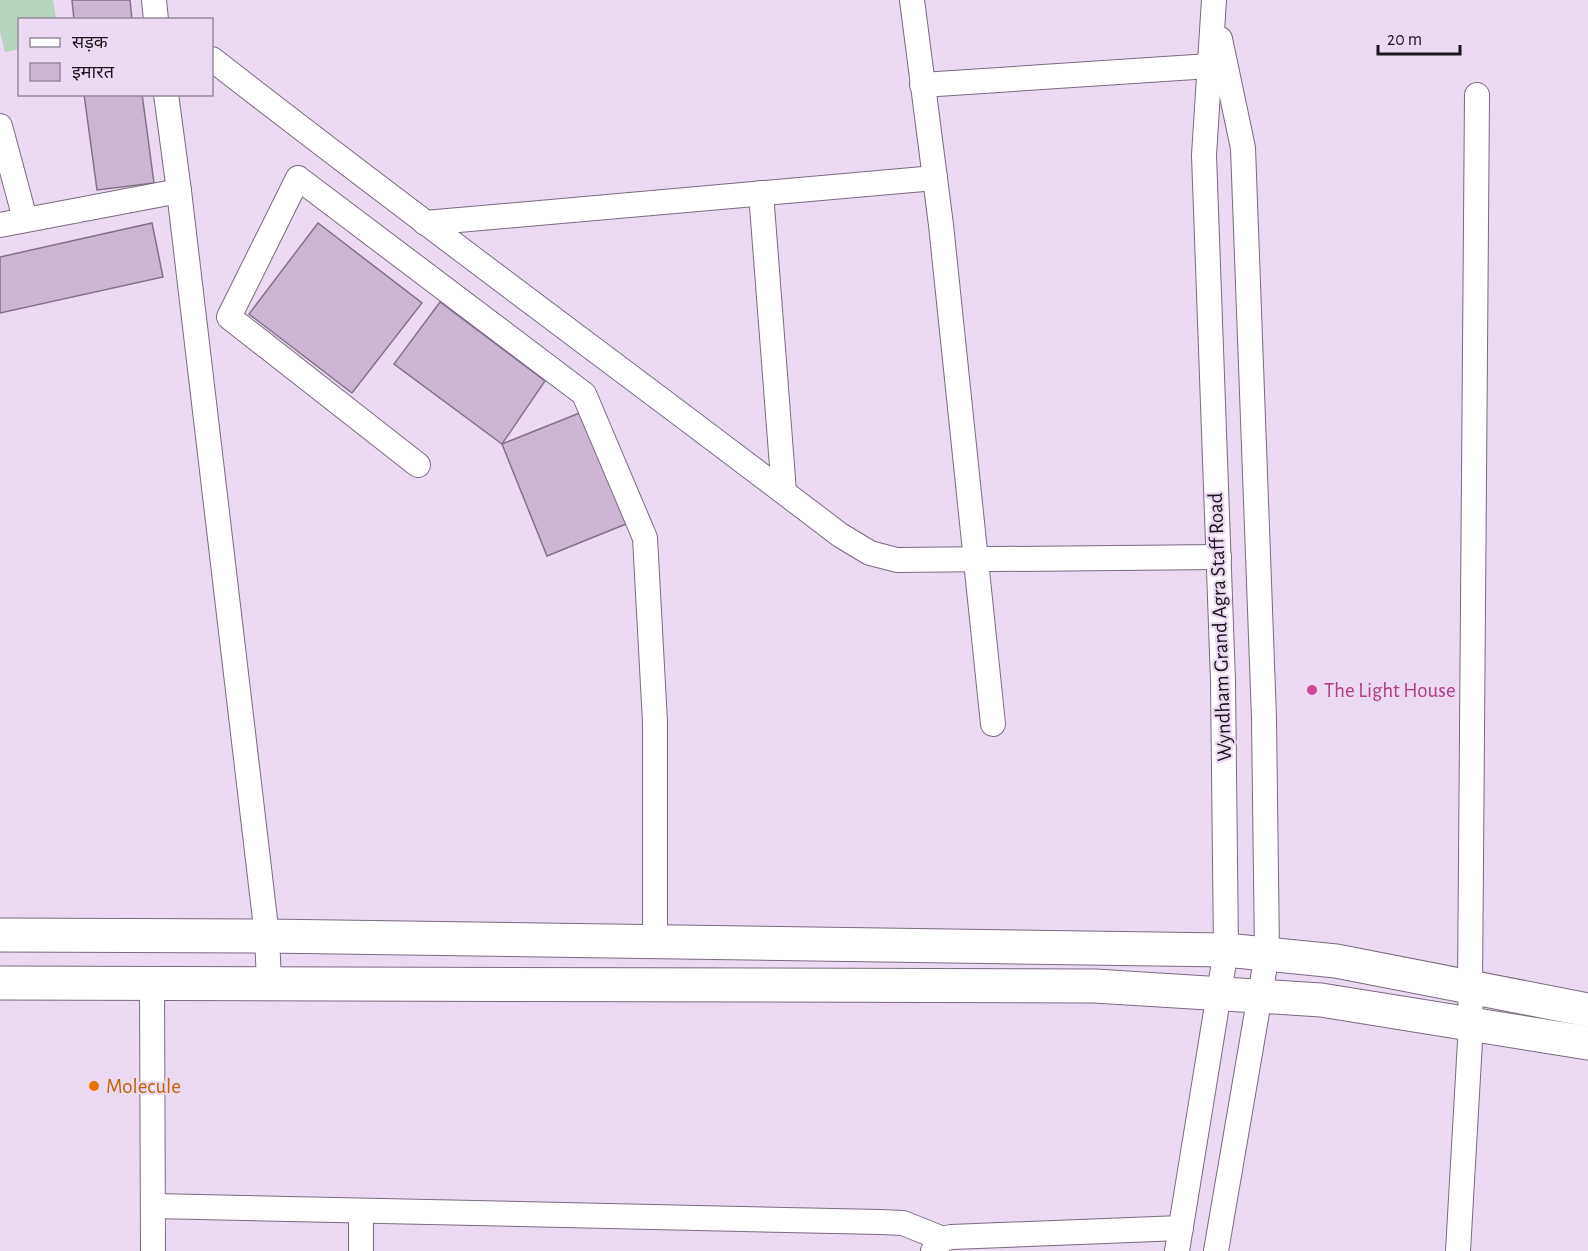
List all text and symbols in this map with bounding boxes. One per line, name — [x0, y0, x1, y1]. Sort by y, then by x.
legend — [18, 18, 213, 96]
scale bar — [1378, 18, 1460, 56]
text: 20 m — [1387, 31, 1422, 49]
text: सड़क — [72, 34, 109, 52]
text: इमारत — [72, 64, 115, 82]
street label: Wyndham Grand Agra Staff Road — [1205, 492, 1235, 762]
place label: The Light House — [1324, 680, 1456, 701]
marker: The Light House — [1305, 683, 1319, 697]
place label: Molecule — [106, 1076, 181, 1097]
marker: Molecule — [87, 1079, 101, 1093]

